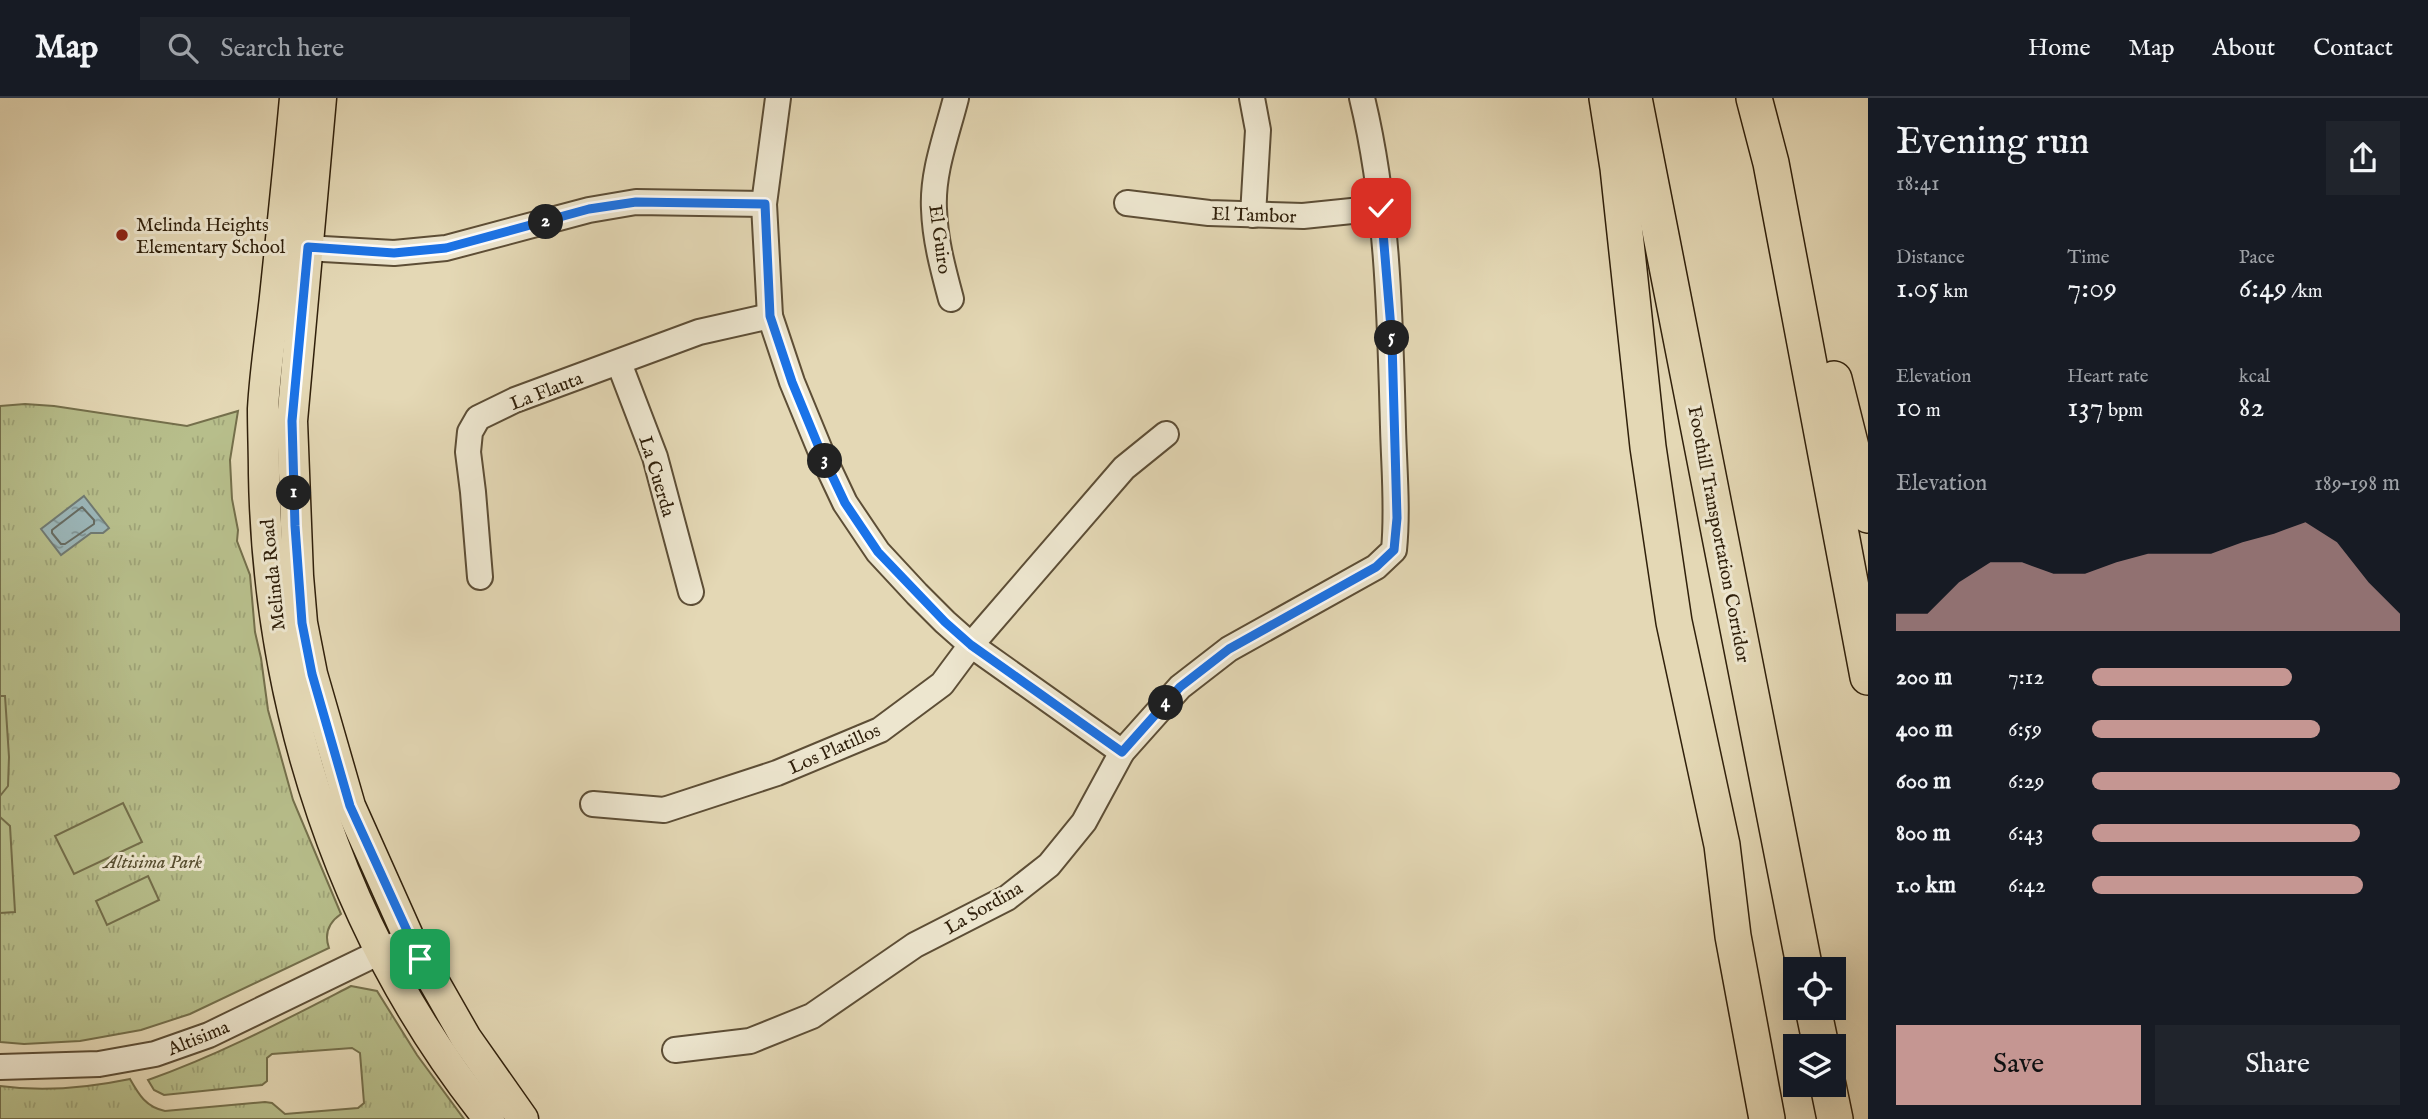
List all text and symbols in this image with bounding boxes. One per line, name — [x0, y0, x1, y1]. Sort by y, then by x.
search box — [140, 17, 630, 80]
text: Map — [35, 27, 98, 69]
icon: search — [164, 29, 202, 67]
text: Search here — [220, 32, 344, 65]
text: Home — [2028, 33, 2091, 64]
text: Map — [2129, 33, 2175, 64]
text: About — [2213, 33, 2275, 64]
text: Contact — [2313, 33, 2393, 64]
text: Evening run — [1896, 119, 2090, 167]
button: share — [2326, 121, 2400, 195]
text: 18:41 — [1896, 169, 1940, 198]
pin — [1351, 178, 1411, 238]
icon: check — [1362, 189, 1400, 227]
street label: El Guiro — [922, 203, 956, 275]
street label: El Tambor — [1211, 203, 1297, 229]
pin: 2 — [528, 204, 564, 240]
text: 2 — [541, 209, 550, 233]
place label: Melinda Heights Elementary School — [136, 214, 286, 260]
marker: Melinda Heights Elementary School — [114, 227, 130, 243]
text: Distance — [1896, 246, 1965, 270]
text: Time — [2067, 246, 2110, 270]
text: Pace — [2239, 246, 2275, 270]
text: 1.05 — [1896, 270, 1939, 308]
text: 7:09 — [2067, 270, 2117, 308]
text: 6:49 — [2239, 270, 2287, 308]
text: km — [1939, 280, 1968, 304]
text: /km — [2287, 280, 2323, 304]
pin: 5 — [1374, 320, 1410, 356]
text: 5 — [1388, 325, 1395, 349]
text: Elevation — [1896, 365, 1971, 389]
text: Heart rate — [2067, 365, 2148, 389]
text: kcal — [2239, 365, 2270, 389]
street label: La Flauta — [507, 367, 587, 417]
text: 10 — [1896, 389, 1922, 427]
text: 137 — [2067, 389, 2104, 427]
text: 82 — [2239, 389, 2265, 427]
text: m — [1922, 399, 1941, 423]
text: bpm — [2104, 399, 2143, 423]
street label: Foothill Transportation Corridor — [1681, 404, 1755, 665]
street label: La Cuerda — [632, 433, 680, 521]
pin: 3 — [808, 444, 842, 478]
text: 3 — [821, 448, 828, 472]
text: Elevation — [1896, 469, 1987, 498]
text: 189–198 m — [2314, 469, 2400, 498]
pin: 1 — [276, 476, 312, 510]
text: 1 — [290, 480, 297, 504]
street label: Melinda Road — [256, 517, 292, 632]
text: 200 m — [1896, 663, 1952, 692]
text: 7:12 — [2008, 663, 2044, 692]
pin: 4 — [1148, 686, 1184, 720]
text: 4 — [1161, 690, 1170, 714]
text: 400 m — [1896, 715, 1953, 744]
text: 6:59 — [2008, 715, 2042, 744]
street label: Los Platillos — [785, 719, 884, 781]
text: 600 m — [1896, 767, 1951, 796]
text: 6:29 — [2008, 767, 2045, 796]
text: 800 m — [1896, 819, 1950, 848]
text: 6:43 — [2008, 819, 2044, 848]
park label: Altisima Park — [102, 851, 203, 875]
text: 1.0 km — [1896, 871, 1956, 900]
text: 6:42 — [2008, 871, 2046, 900]
street label: La Sordina — [941, 876, 1028, 941]
pin — [390, 929, 450, 989]
icon: arrive — [401, 940, 439, 978]
map controls — [1783, 957, 1846, 1097]
button: locate — [1783, 957, 1846, 1020]
street label: Altisima — [164, 1015, 234, 1062]
button: Save — [1896, 1025, 2141, 1105]
button: Share — [2155, 1025, 2400, 1105]
button: layers — [1783, 1034, 1846, 1097]

